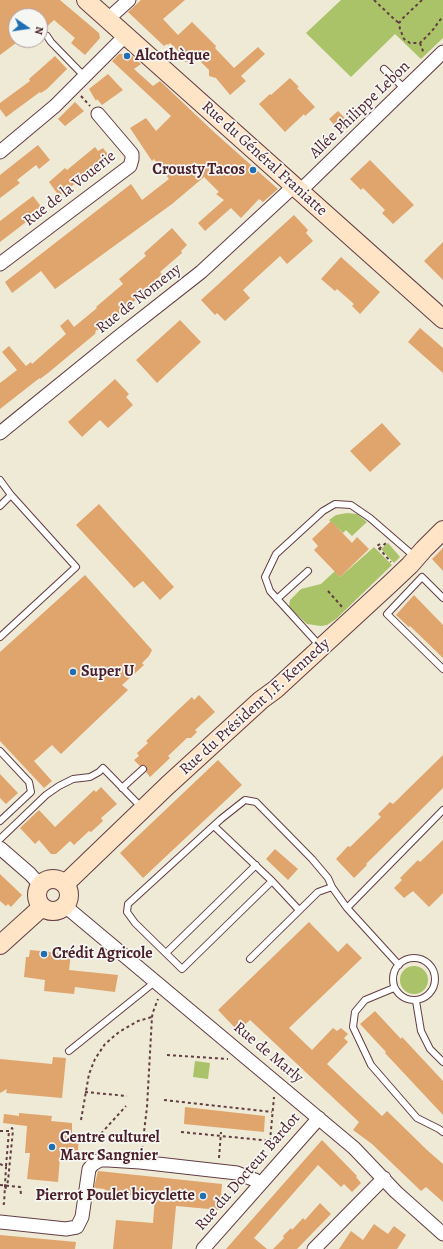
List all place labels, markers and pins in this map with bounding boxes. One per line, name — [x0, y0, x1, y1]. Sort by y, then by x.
place label: Alcothèque — [135, 46, 210, 66]
marker: Alcothèque — [122, 51, 132, 61]
place label: Crousty Tacos — [152, 160, 245, 180]
marker: Crousty Tacos — [248, 165, 258, 175]
place label: Super U — [81, 662, 134, 682]
marker: Super U — [68, 667, 78, 677]
place label: Crédit Agricole — [52, 944, 153, 964]
marker: Crédit Agricole — [39, 949, 49, 959]
place label: Centre culturel Marc Sangnier — [60, 1128, 160, 1166]
marker: Centre culturel Marc Sangnier — [47, 1142, 57, 1152]
place label: Pierrot Poulet bicyclette — [36, 1186, 195, 1206]
marker: Pierrot Poulet bicyclette — [198, 1191, 208, 1201]

